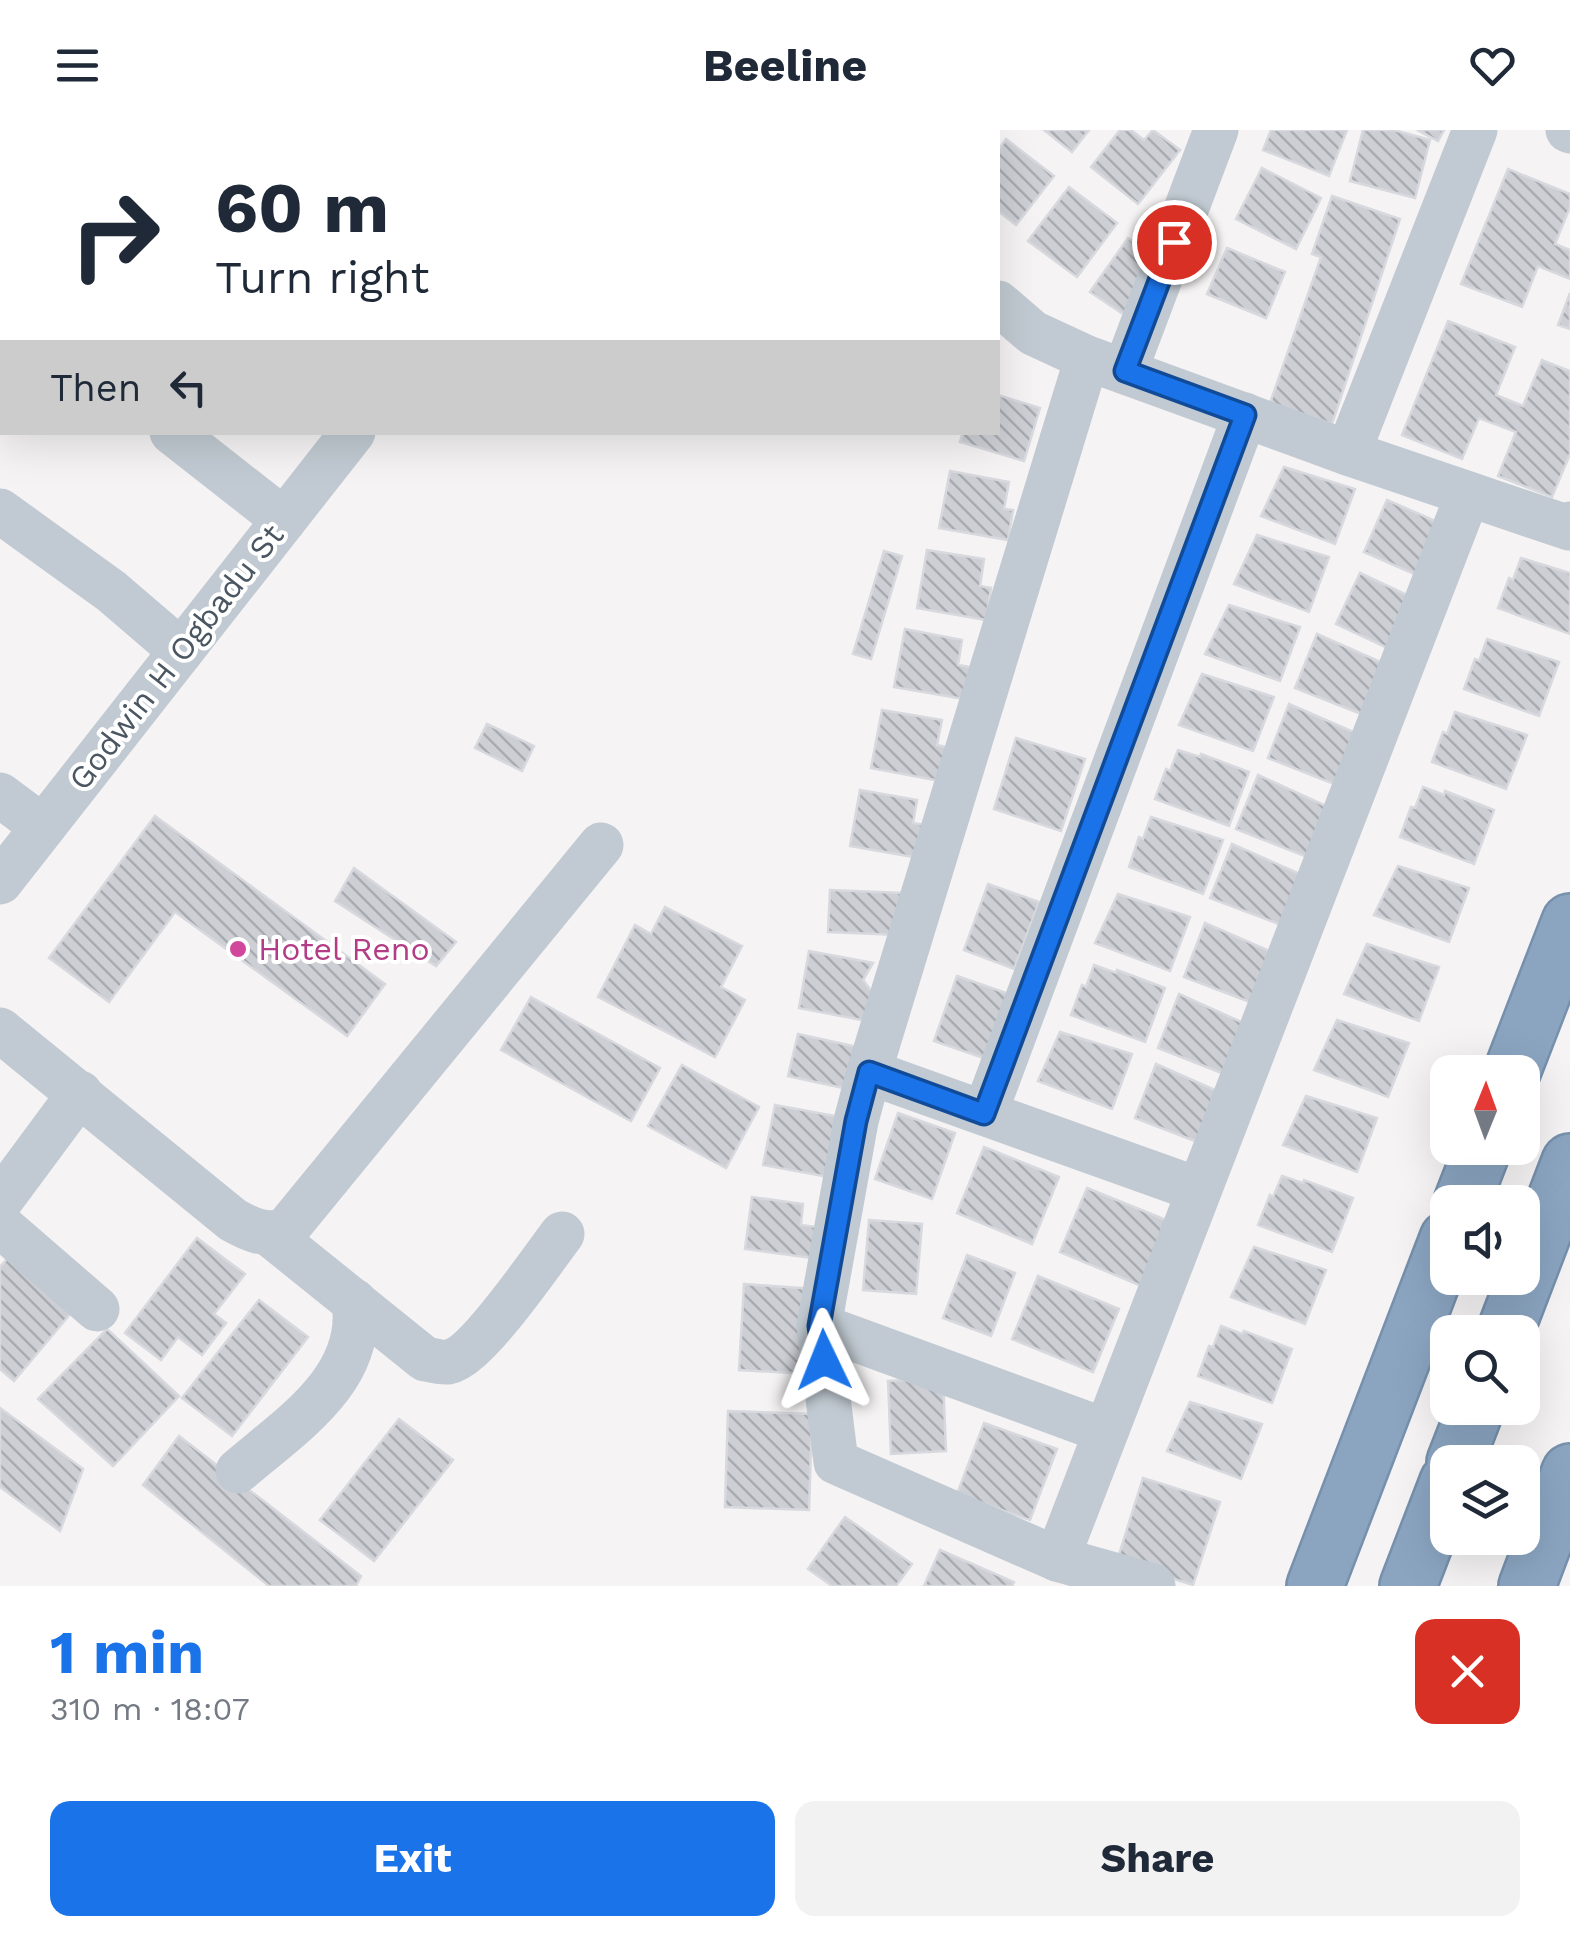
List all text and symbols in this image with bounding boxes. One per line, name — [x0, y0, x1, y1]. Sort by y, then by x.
icon: menu — [50, 38, 105, 93]
icon: heart — [1465, 38, 1520, 93]
text: Beeline — [703, 39, 867, 92]
text: 60 m — [215, 167, 389, 249]
icon: right — [50, 170, 180, 300]
pin — [1132, 200, 1217, 285]
icon: arrive — [1147, 215, 1202, 270]
text: Turn right — [215, 251, 429, 304]
icon: left — [161, 360, 216, 415]
text: Then — [50, 366, 141, 410]
street label: Godwin H Ogbadu St — [60, 517, 292, 797]
place label: Hotel Reno — [258, 930, 430, 968]
marker: Hotel Reno — [227, 938, 249, 960]
north arrow — [1430, 1055, 1540, 1165]
map controls — [1430, 1055, 1540, 1555]
button: sound — [1430, 1185, 1540, 1295]
position arrow — [772, 1308, 876, 1412]
button: search — [1430, 1315, 1540, 1425]
button: layers — [1430, 1445, 1540, 1555]
text: 1 min — [50, 1617, 204, 1688]
button: close — [1415, 1619, 1520, 1724]
text: 310 m · 18:07 — [50, 1690, 250, 1728]
button: Exit — [50, 1801, 775, 1916]
button: Share — [795, 1801, 1520, 1916]

